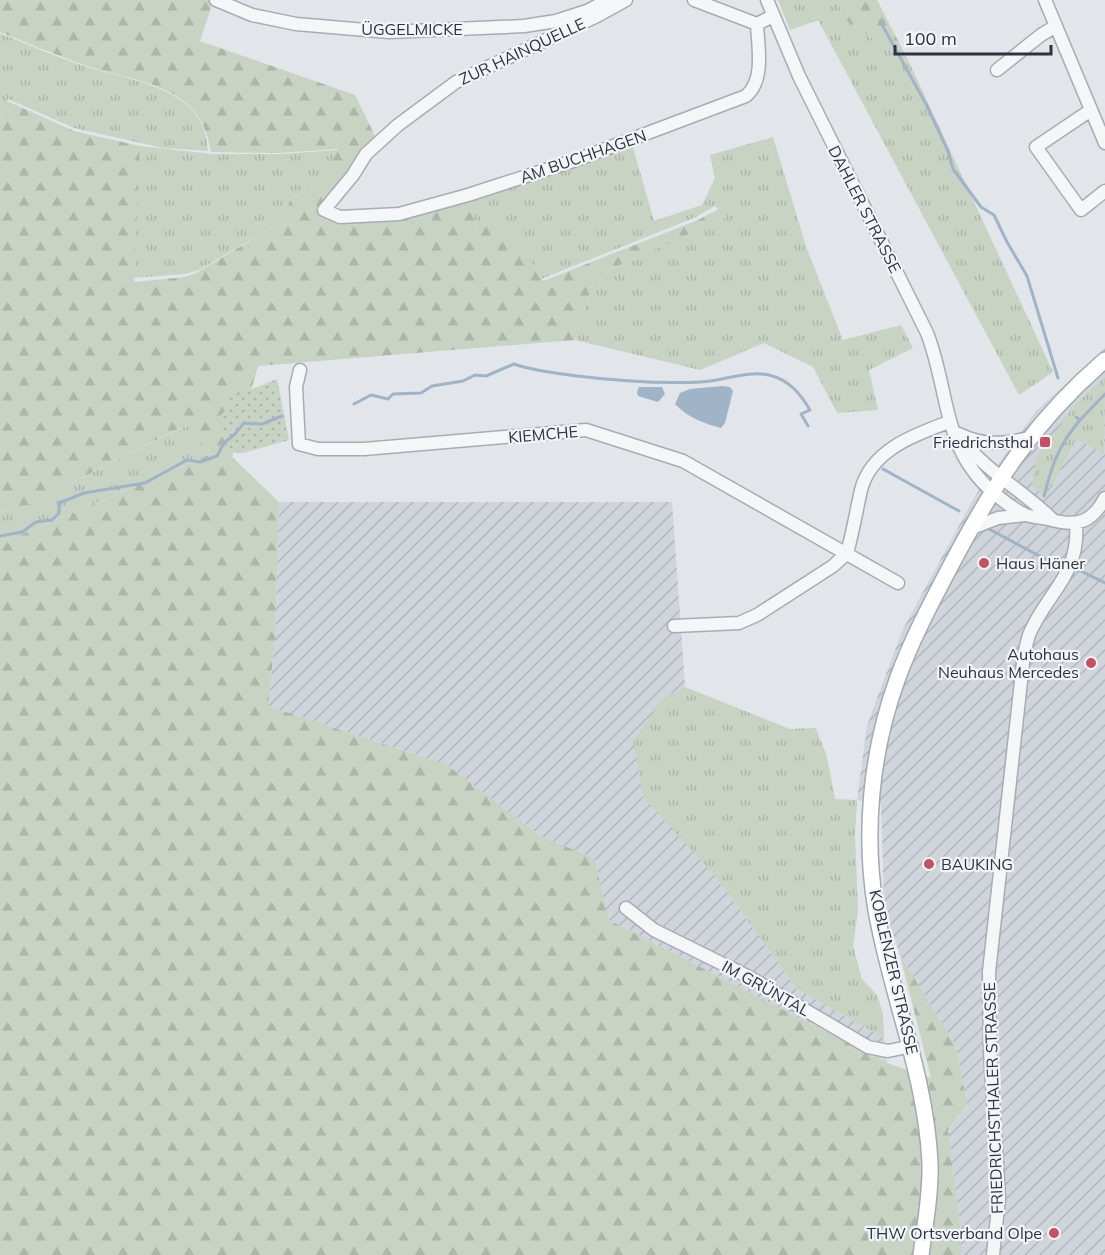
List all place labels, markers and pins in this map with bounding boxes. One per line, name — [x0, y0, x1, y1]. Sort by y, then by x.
place label: Friedrichsthal — [933, 432, 1033, 452]
marker: Friedrichsthal — [1038, 435, 1052, 449]
place label: Haus Häner — [996, 553, 1085, 573]
marker: Haus Häner — [977, 556, 991, 570]
place label: Autohaus Neuhaus Mercedes — [938, 644, 1079, 682]
marker: Autohaus Neuhaus Mercedes — [1084, 656, 1098, 670]
place label: BAUKING — [941, 854, 1013, 874]
marker: BAUKING — [922, 857, 936, 871]
place label: THW Ortsverband Olpe — [866, 1223, 1042, 1243]
marker: THW Ortsverband Olpe — [1047, 1226, 1061, 1240]

